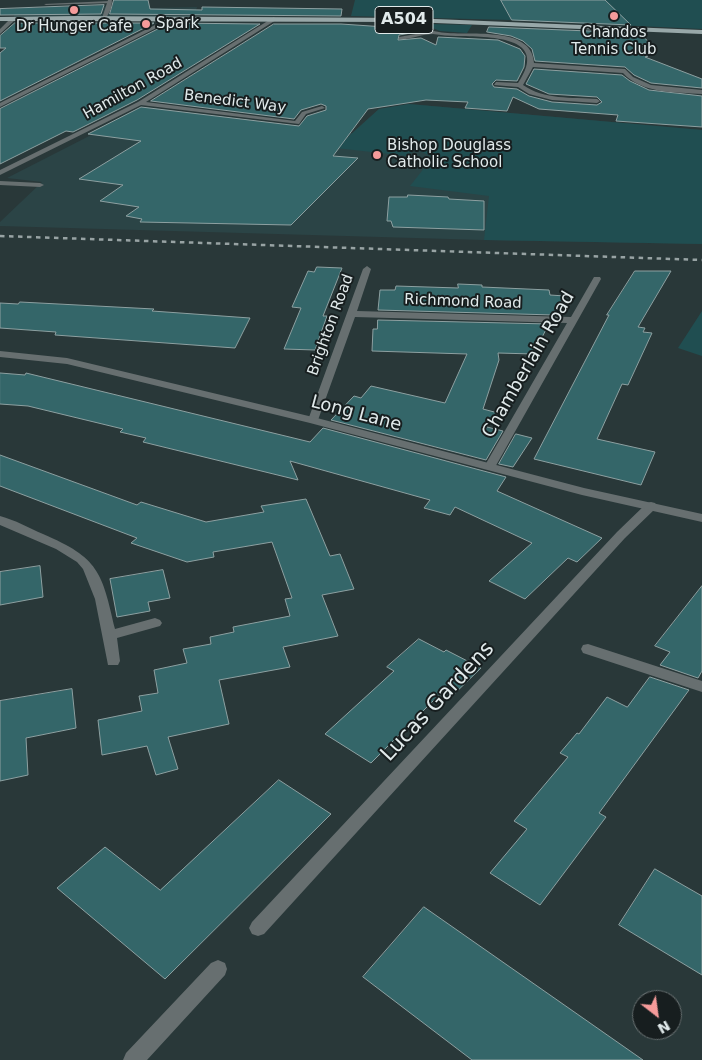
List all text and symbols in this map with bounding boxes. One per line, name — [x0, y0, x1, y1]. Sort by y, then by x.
marker: Dr Hunger Cafe — [68, 4, 80, 16]
road number: A504 — [375, 6, 433, 34]
marker: Chandos Tennis Club — [608, 10, 620, 22]
place label: Spark — [156, 15, 199, 33]
place label: Dr Hunger Cafe — [16, 18, 132, 36]
marker: Spark — [140, 18, 152, 30]
place label: Chandos Tennis Club — [571, 24, 657, 59]
street label: Hamilton Road — [80, 54, 186, 124]
street label: Benedict Way — [183, 87, 287, 117]
place label: Bishop Douglass Catholic School — [387, 137, 511, 172]
marker: Bishop Douglass Catholic School — [371, 149, 383, 161]
street label: Brighton Road — [304, 272, 358, 378]
street label: Chamberlain Road — [478, 288, 580, 442]
street label: Richmond Road — [404, 291, 522, 313]
street label: Long Lane — [308, 392, 404, 436]
street label: Lucas Gardens — [376, 637, 500, 767]
north arrow — [632, 990, 682, 1040]
text: N — [655, 1017, 673, 1037]

